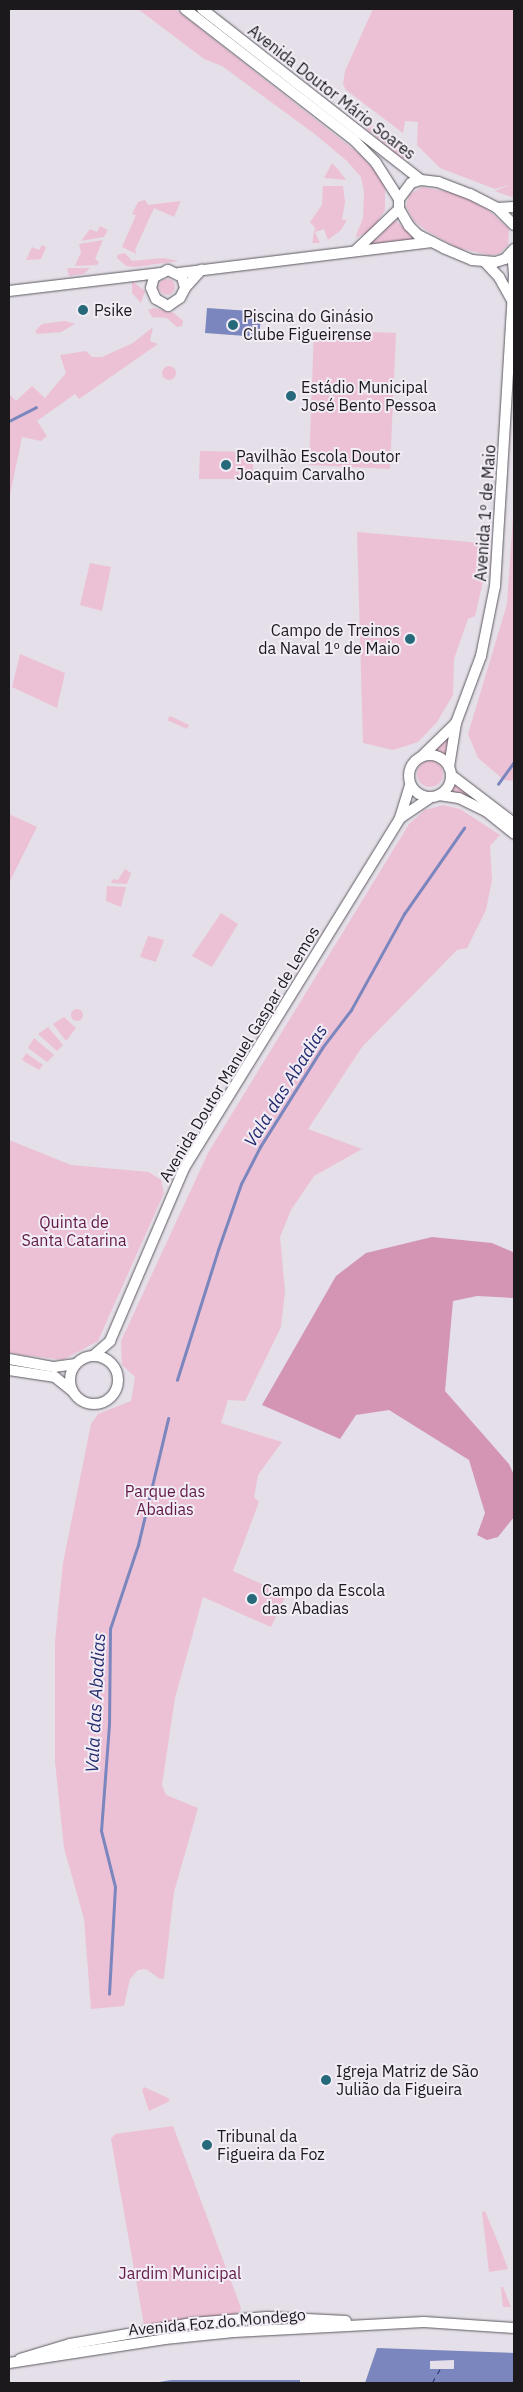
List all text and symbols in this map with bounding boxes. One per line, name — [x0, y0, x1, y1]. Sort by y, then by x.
street label: Avenida Doutor Mário Soares — [244, 21, 420, 163]
place label: Psike — [94, 300, 132, 320]
marker: Psike — [76, 303, 90, 317]
place label: Piscina do Ginásio Clube Figueirense — [243, 306, 373, 344]
marker: Piscina do Ginásio Clube Figueirense — [227, 319, 239, 331]
place label: Estádio Municipal José Bento Pessoa — [301, 377, 436, 415]
marker: Estádio Municipal José Bento Pessoa — [285, 390, 297, 402]
street label: Avenida 1º de Maio — [471, 444, 499, 582]
place label: Pavilhão Escola Doutor Joaquim Carvalho — [236, 446, 400, 484]
marker: Pavilhão Escola Doutor Joaquim Carvalho — [220, 459, 232, 471]
place label: Campo de Treinos da Naval 1º de Maio — [258, 620, 400, 658]
marker: Campo de Treinos da Naval 1º de Maio — [404, 633, 416, 645]
street label: Avenida Doutor Manuel Gaspar de Lemos — [155, 923, 323, 1185]
water label: Vala das Abadias — [240, 1021, 332, 1151]
park label: Quinta de Santa Catarina — [21, 1212, 127, 1250]
park label: Parque das Abadias — [125, 1481, 205, 1519]
place label: Campo da Escola das Abadias — [262, 1580, 385, 1618]
marker: Campo da Escola das Abadias — [246, 1593, 258, 1605]
water label: Vala das Abadias — [82, 1633, 110, 1773]
place label: Igreja Matriz de São Julião da Figueira — [336, 2061, 479, 2099]
marker: Igreja Matriz de São Julião da Figueira — [320, 2074, 332, 2086]
place label: Tribunal da Figueira da Foz — [217, 2126, 325, 2164]
marker: Tribunal da Figueira da Foz — [201, 2139, 213, 2151]
park label: Jardim Municipal — [119, 2263, 241, 2283]
street label: Avenida Foz do Mondego — [127, 2305, 307, 2339]

